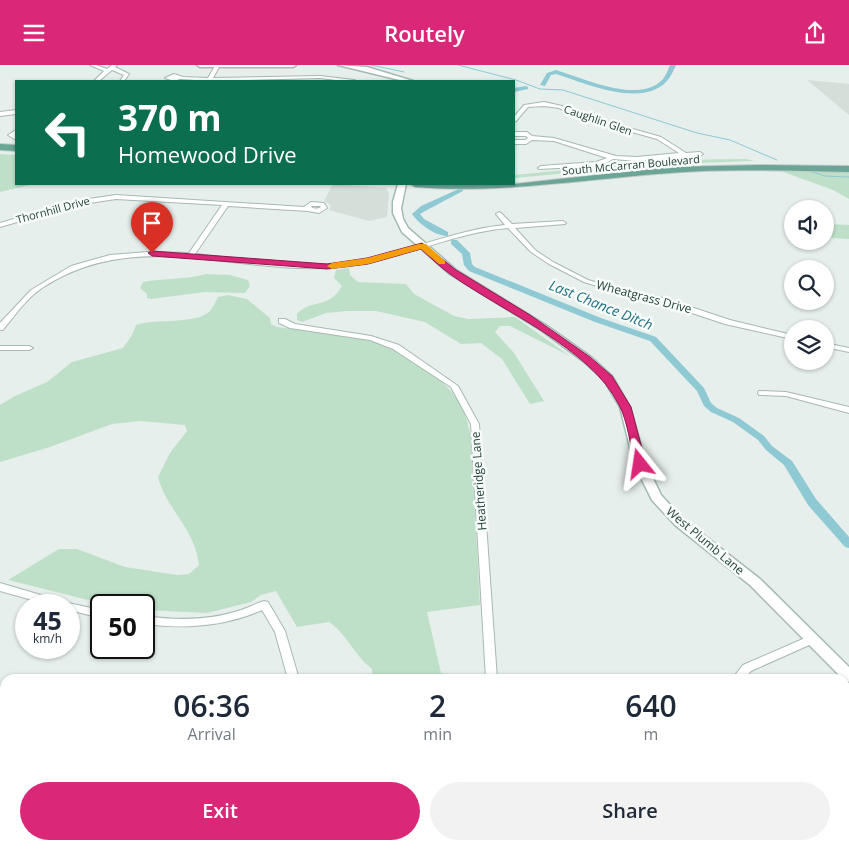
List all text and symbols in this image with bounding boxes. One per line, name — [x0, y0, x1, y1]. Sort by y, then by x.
text: Routely — [384, 18, 465, 48]
icon: menu — [20, 19, 48, 47]
icon: share — [801, 19, 829, 47]
text: 370 m — [118, 94, 222, 141]
icon: left — [35, 100, 100, 165]
street label: Caughlin Glen — [562, 101, 634, 138]
text: Homewood Drive — [118, 139, 297, 169]
street label: South McCarran Boulevard — [562, 151, 700, 178]
street label: Thornhill Drive — [14, 192, 91, 227]
map controls — [784, 200, 834, 370]
button: sound — [784, 200, 834, 250]
pin — [131, 202, 173, 253]
icon: arrive — [138, 209, 166, 237]
button: search — [784, 260, 834, 310]
water label: Last Chance Ditch — [547, 275, 656, 334]
street label: Wheatgrass Drive — [595, 276, 694, 317]
button: layers — [784, 320, 834, 370]
street label: Heatheridge Lane — [467, 431, 490, 531]
position arrow — [613, 437, 665, 489]
street label: West Plumb Lane — [663, 503, 748, 579]
speed limit sign: 50 — [90, 594, 155, 659]
text: 45 — [33, 603, 62, 637]
text: km/h — [33, 630, 62, 647]
text: 06:36 — [173, 685, 250, 726]
text: 2 — [429, 685, 446, 726]
text: 640 — [625, 685, 677, 726]
text: Arrival — [188, 723, 236, 745]
text: min — [423, 723, 452, 745]
text: m — [644, 723, 658, 745]
button: Exit — [20, 782, 420, 840]
button: Share — [430, 782, 830, 840]

